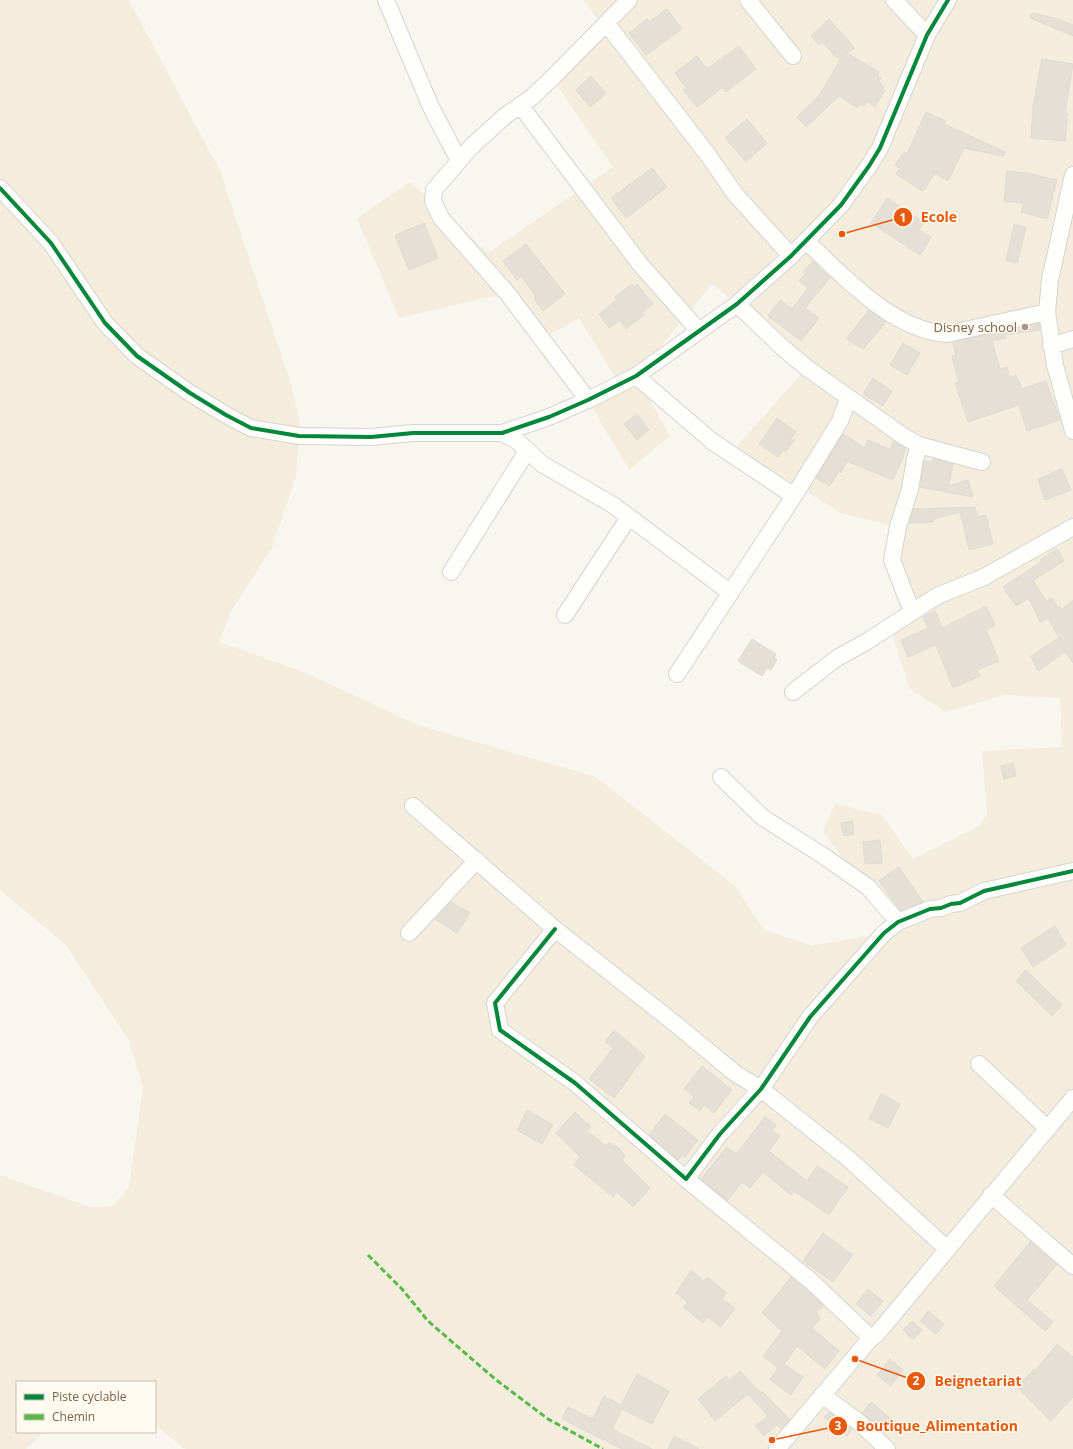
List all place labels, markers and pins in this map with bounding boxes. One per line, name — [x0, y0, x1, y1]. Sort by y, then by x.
callout: Ecole — [893, 204, 965, 230]
place label: Disney school — [934, 318, 1017, 336]
marker: Disney school — [1020, 322, 1030, 332]
callout: Beignetariat — [906, 1368, 1029, 1394]
callout: Boutique_Alimentation — [828, 1413, 1026, 1439]

